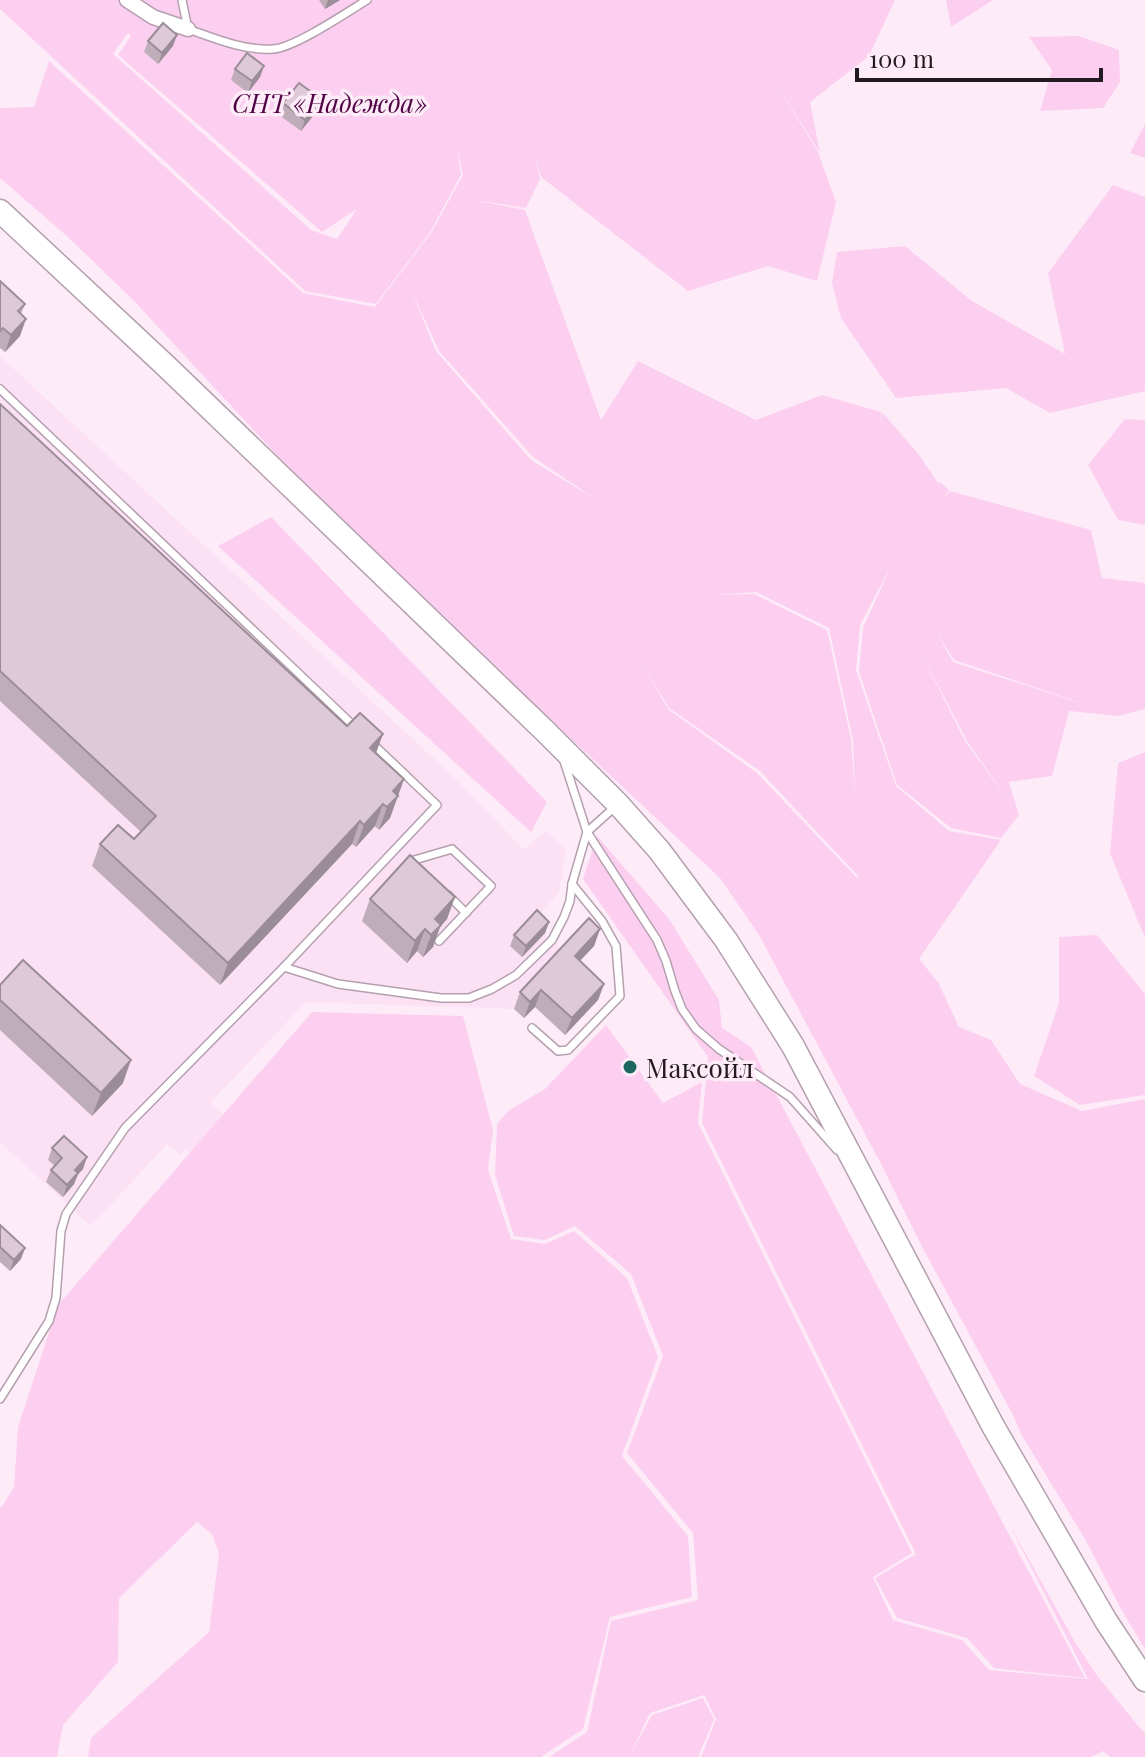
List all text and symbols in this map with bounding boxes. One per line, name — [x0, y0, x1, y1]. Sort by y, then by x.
scale bar — [857, 32, 1101, 82]
text: 100 m — [869, 42, 934, 74]
park label: СНТ «Надежда» — [232, 85, 428, 120]
place label: Максойл — [646, 1050, 754, 1085]
marker: Максойл — [621, 1058, 639, 1076]

